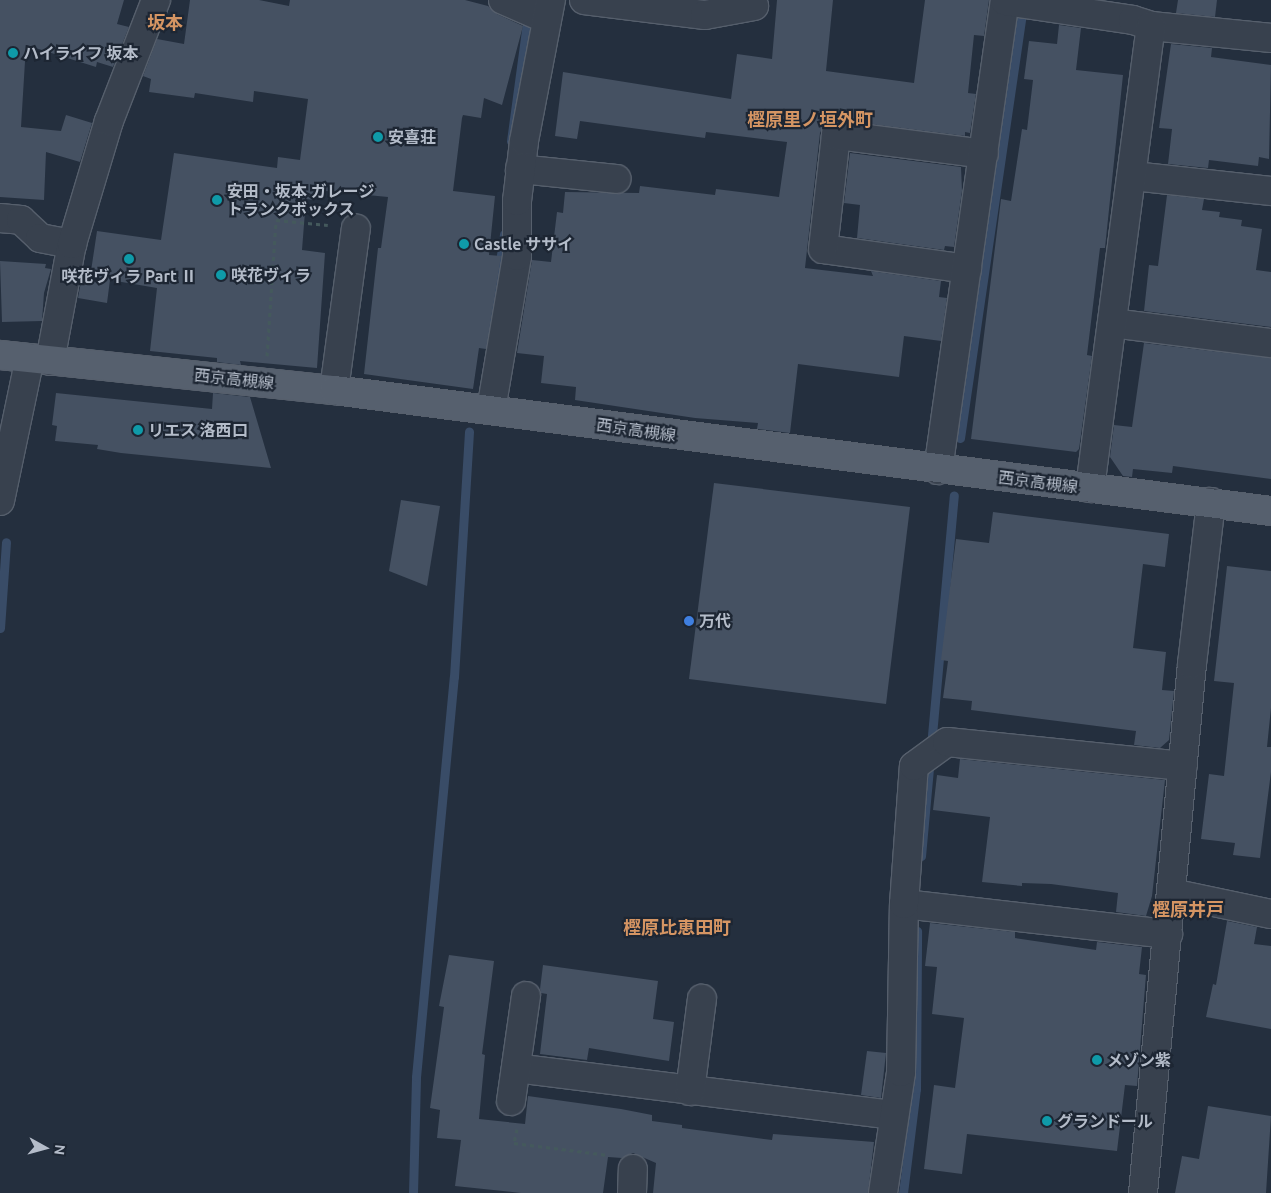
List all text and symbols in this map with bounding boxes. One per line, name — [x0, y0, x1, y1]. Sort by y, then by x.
district label: 坂本 — [147, 11, 183, 33]
place label: ハイライフ 坂本 — [23, 43, 139, 63]
marker: ハイライフ 坂本 — [7, 47, 19, 59]
district label: 樫原里ノ垣外町 — [747, 108, 873, 130]
place label: 安喜荘 — [388, 127, 436, 147]
marker: 安喜荘 — [372, 131, 384, 143]
place label: 安田・坂本 ガレージ トランクボックス — [227, 181, 375, 219]
marker: 安田・坂本 ガレージ トランクボックス — [211, 194, 223, 206]
place label: Castle ササイ — [474, 234, 573, 254]
marker: Castle ササイ — [458, 238, 470, 250]
marker: 咲花ヴィラ Part Ⅱ — [123, 253, 135, 265]
place label: 咲花ヴィラ — [231, 265, 311, 285]
place label: 咲花ヴィラ Part Ⅱ — [61, 266, 197, 286]
marker: 咲花ヴィラ — [215, 269, 227, 281]
street label: 西京高槻線 — [193, 365, 275, 393]
street label: 西京高槻線 — [595, 415, 677, 445]
place label: リエス 洛西口 — [148, 420, 248, 440]
marker: リエス 洛西口 — [132, 424, 144, 436]
street label: 西京高槻線 — [997, 468, 1079, 496]
place label: 万代 — [699, 611, 731, 631]
marker: 万代 — [683, 615, 695, 627]
district label: 樫原井戸 — [1152, 898, 1224, 920]
district label: 樫原比恵田町 — [623, 916, 731, 938]
place label: メゾン紫 — [1107, 1050, 1171, 1070]
marker: メゾン紫 — [1091, 1054, 1103, 1066]
place label: グランドール — [1057, 1111, 1153, 1131]
marker: グランドール — [1041, 1115, 1053, 1127]
north arrow — [20, 1123, 70, 1173]
text: N — [51, 1144, 68, 1156]

